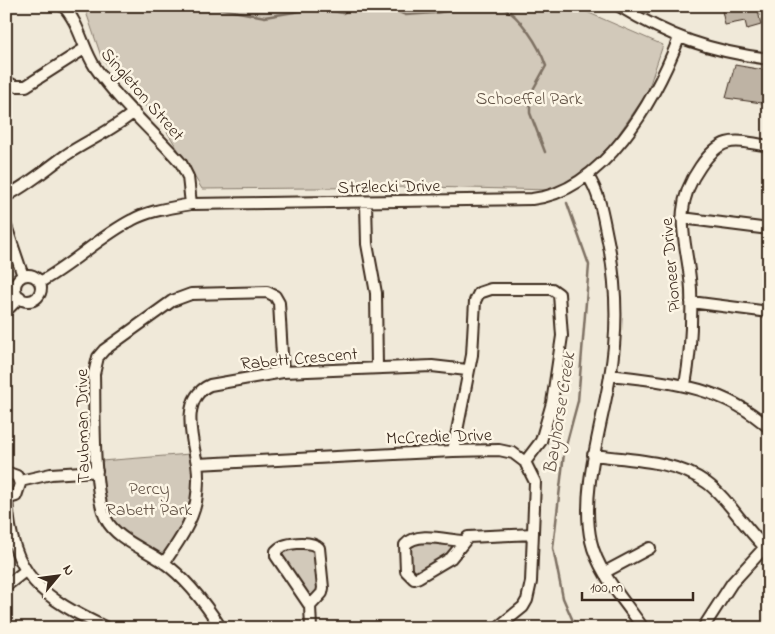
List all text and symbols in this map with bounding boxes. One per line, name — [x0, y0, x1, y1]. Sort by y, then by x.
street label: Singleton Street — [93, 43, 189, 148]
park label: Schoeffel Park — [476, 87, 582, 113]
street label: Strzlecki Drive — [337, 174, 442, 202]
street label: Pioneer Drive — [655, 216, 689, 313]
street label: Rabett Crescent — [240, 342, 359, 378]
water label: Bayhorse Creek — [538, 350, 584, 476]
street label: Taubman Drive — [70, 368, 98, 483]
street label: McCredie Drive — [386, 423, 493, 453]
park label: Percy Rabett Park — [106, 477, 192, 524]
north arrow — [32, 552, 82, 602]
text: N — [57, 561, 80, 580]
scale bar — [582, 569, 694, 601]
text: 100 m — [590, 577, 623, 599]

